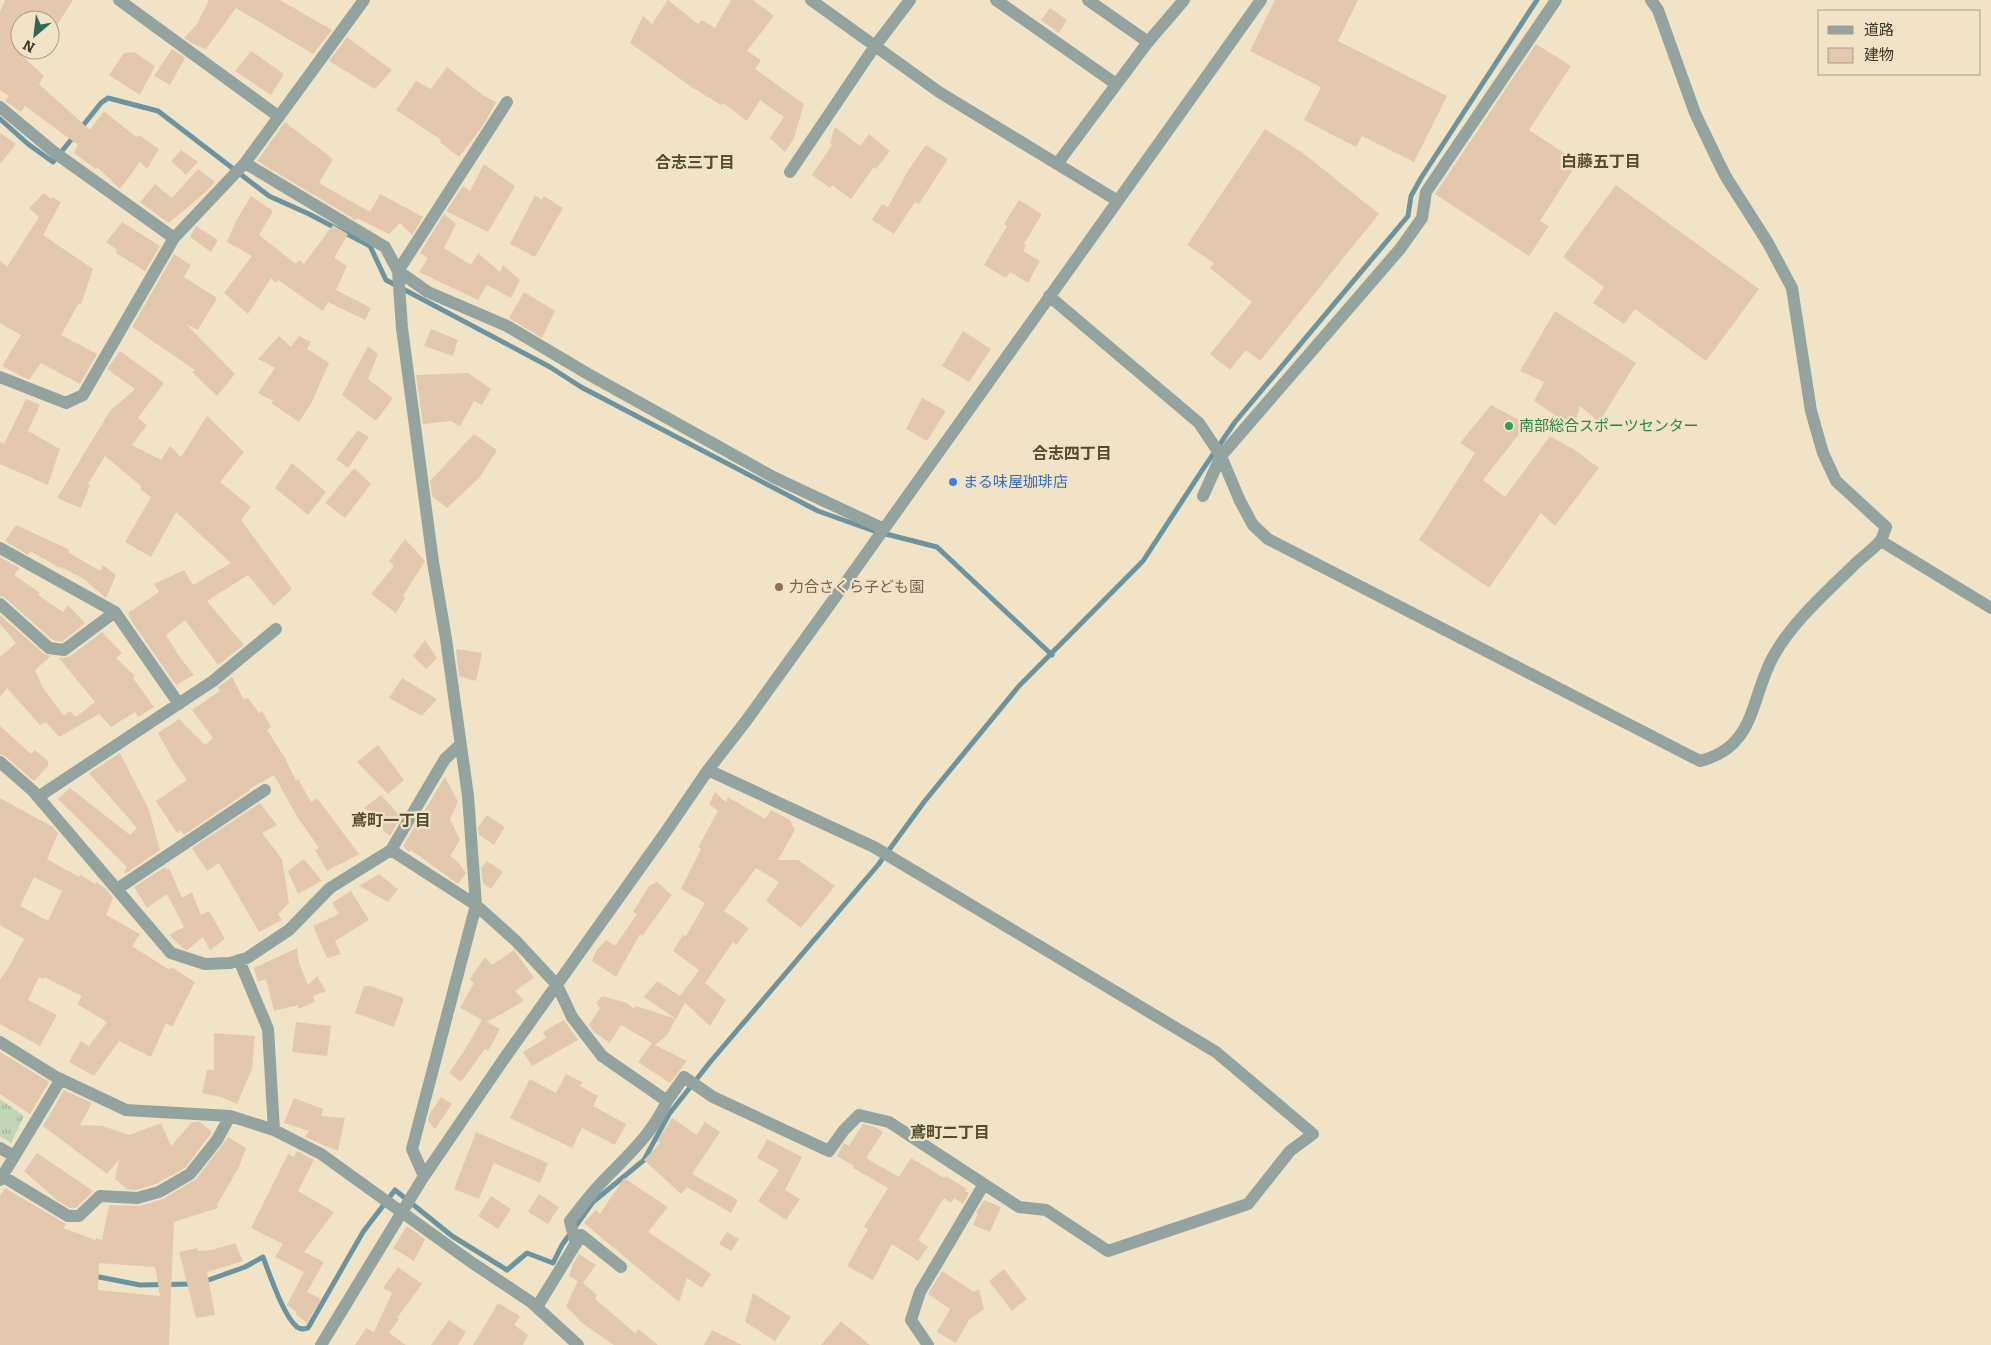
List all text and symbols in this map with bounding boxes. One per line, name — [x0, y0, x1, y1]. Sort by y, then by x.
north arrow — [10, 10, 60, 60]
legend — [1818, 10, 1981, 75]
text: 道路 — [1864, 21, 1894, 39]
text: N — [20, 36, 38, 56]
text: 建物 — [1864, 46, 1894, 64]
district label: 白藤五丁目 — [1561, 152, 1641, 171]
district label: 合志三丁目 — [655, 153, 735, 172]
place label: 南部総合スポーツセンター — [1519, 417, 1699, 435]
marker: 南部総合スポーツセンター — [1503, 420, 1515, 432]
district label: 合志四丁目 — [1032, 444, 1112, 463]
place label: まる味屋珈琲店 — [963, 473, 1068, 491]
marker: まる味屋珈琲店 — [947, 476, 959, 488]
place label: 力合さくら子ども園 — [789, 578, 924, 596]
marker: 力合さくら子ども園 — [773, 581, 785, 593]
district label: 鳶町一丁目 — [351, 811, 431, 830]
district label: 鳶町二丁目 — [910, 1123, 990, 1142]

